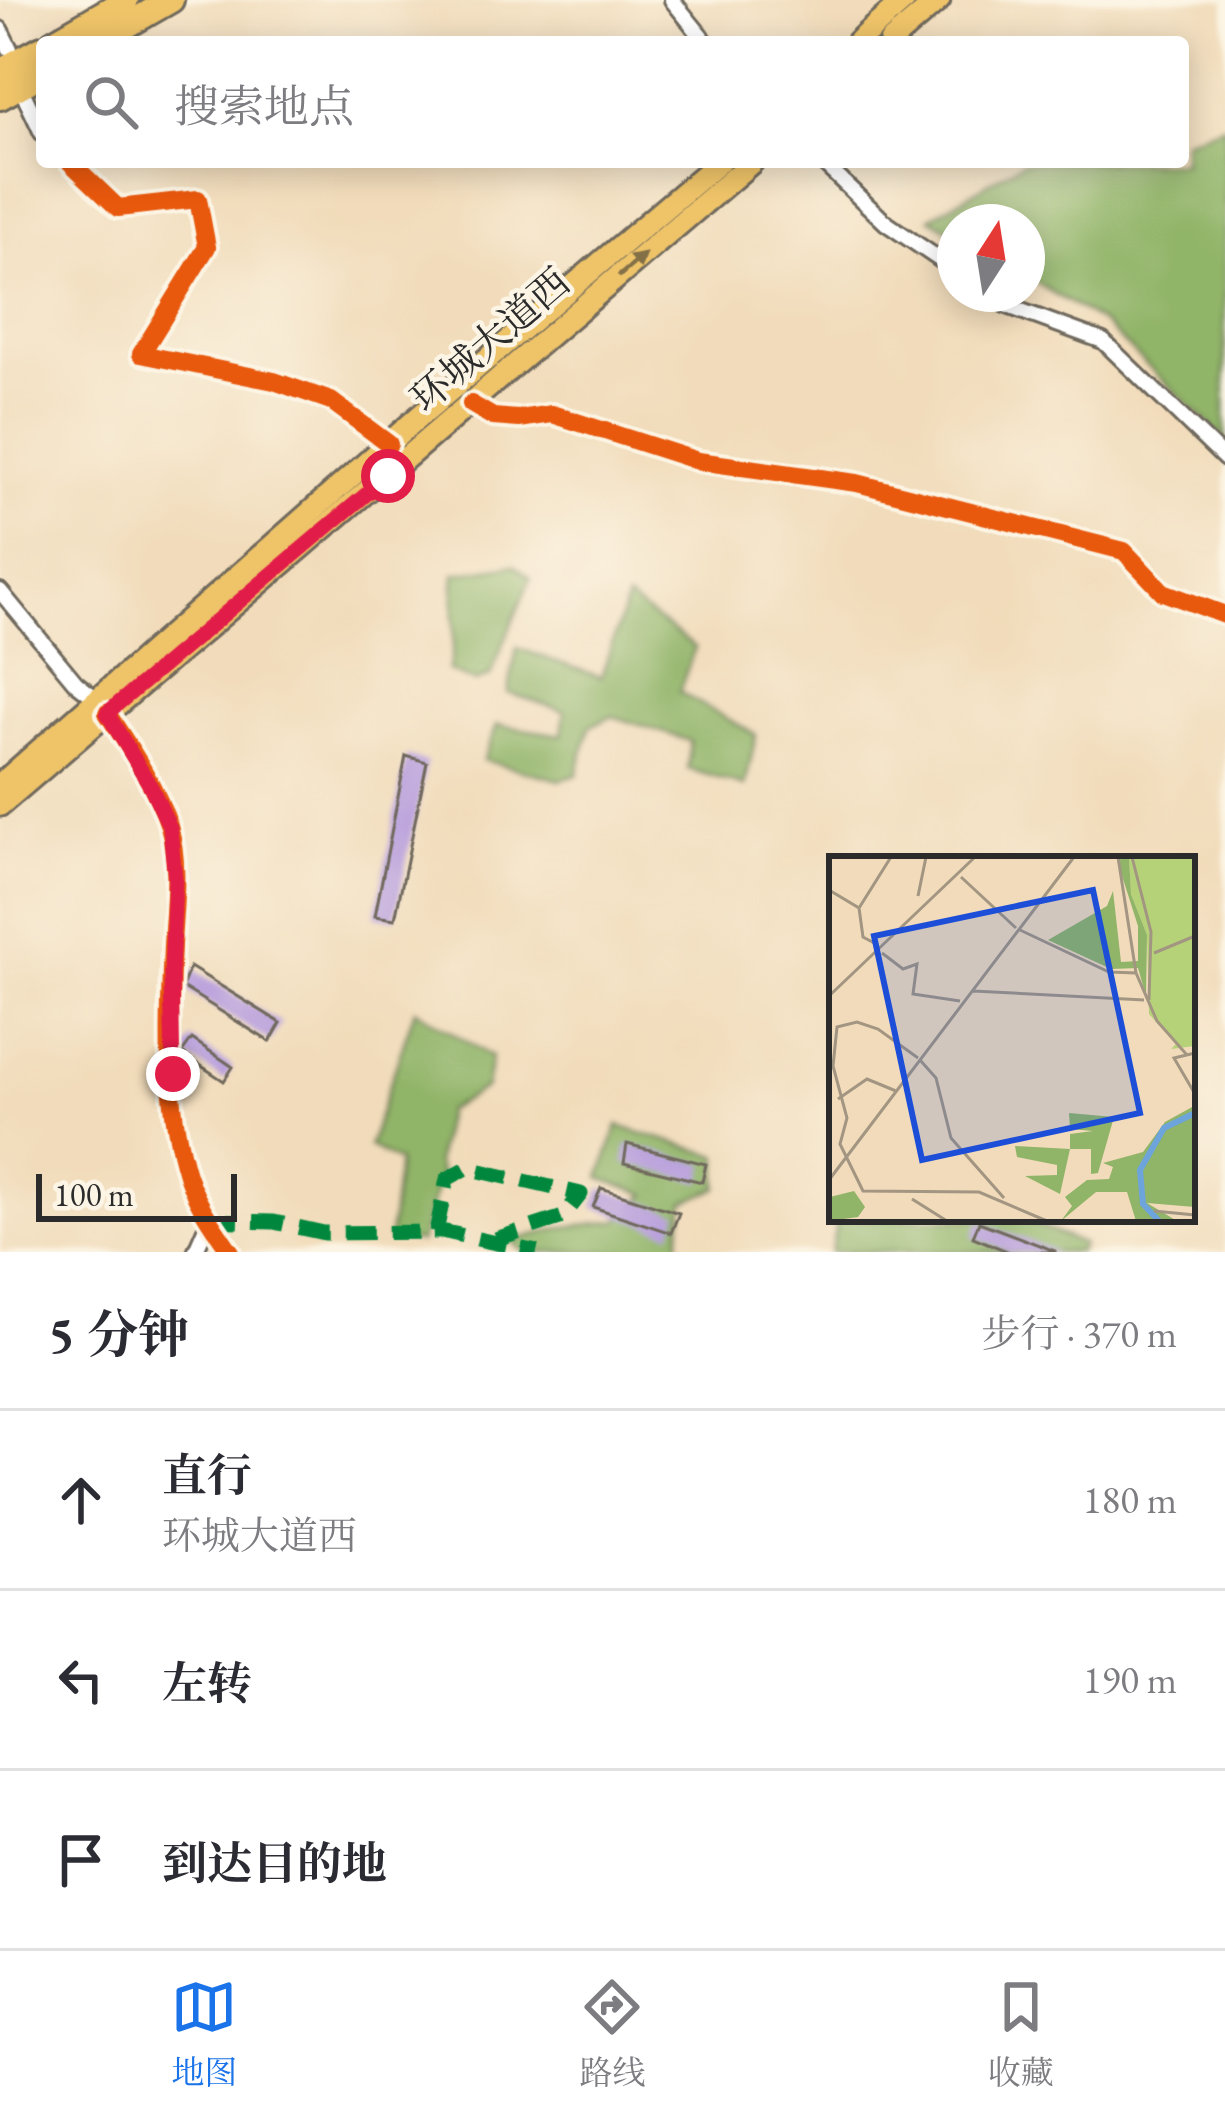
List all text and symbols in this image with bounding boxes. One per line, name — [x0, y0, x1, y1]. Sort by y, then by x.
search box — [36, 36, 1189, 168]
icon: search — [78, 69, 144, 135]
text: 搜索地点 — [174, 77, 354, 135]
north arrow — [937, 204, 1045, 312]
one-way arrow — [617, 253, 647, 279]
street label: 环城大道西 — [400, 257, 580, 423]
route start — [361, 449, 415, 503]
inset map — [829, 856, 1195, 1222]
route end — [146, 1047, 200, 1101]
scale bar — [36, 1168, 237, 1221]
text: 100 m — [54, 1173, 134, 1216]
text: 5 分钟 — [48, 1301, 189, 1367]
text: 步行 · 370 m — [981, 1308, 1177, 1359]
text: 直行 — [162, 1446, 252, 1504]
icon: ahead — [48, 1467, 114, 1533]
text: 180 m — [1083, 1474, 1177, 1525]
text: 环城大道西 — [162, 1510, 357, 1561]
icon: left — [48, 1647, 114, 1713]
text: 左转 — [162, 1654, 252, 1712]
text: 190 m — [1083, 1654, 1177, 1705]
icon: arrive — [48, 1827, 114, 1893]
text: 到达目的地 — [162, 1834, 387, 1892]
tab: 地图 — [171, 1974, 237, 2094]
tab: 路线 — [579, 1974, 645, 2094]
tab: 收藏 — [988, 1974, 1054, 2094]

